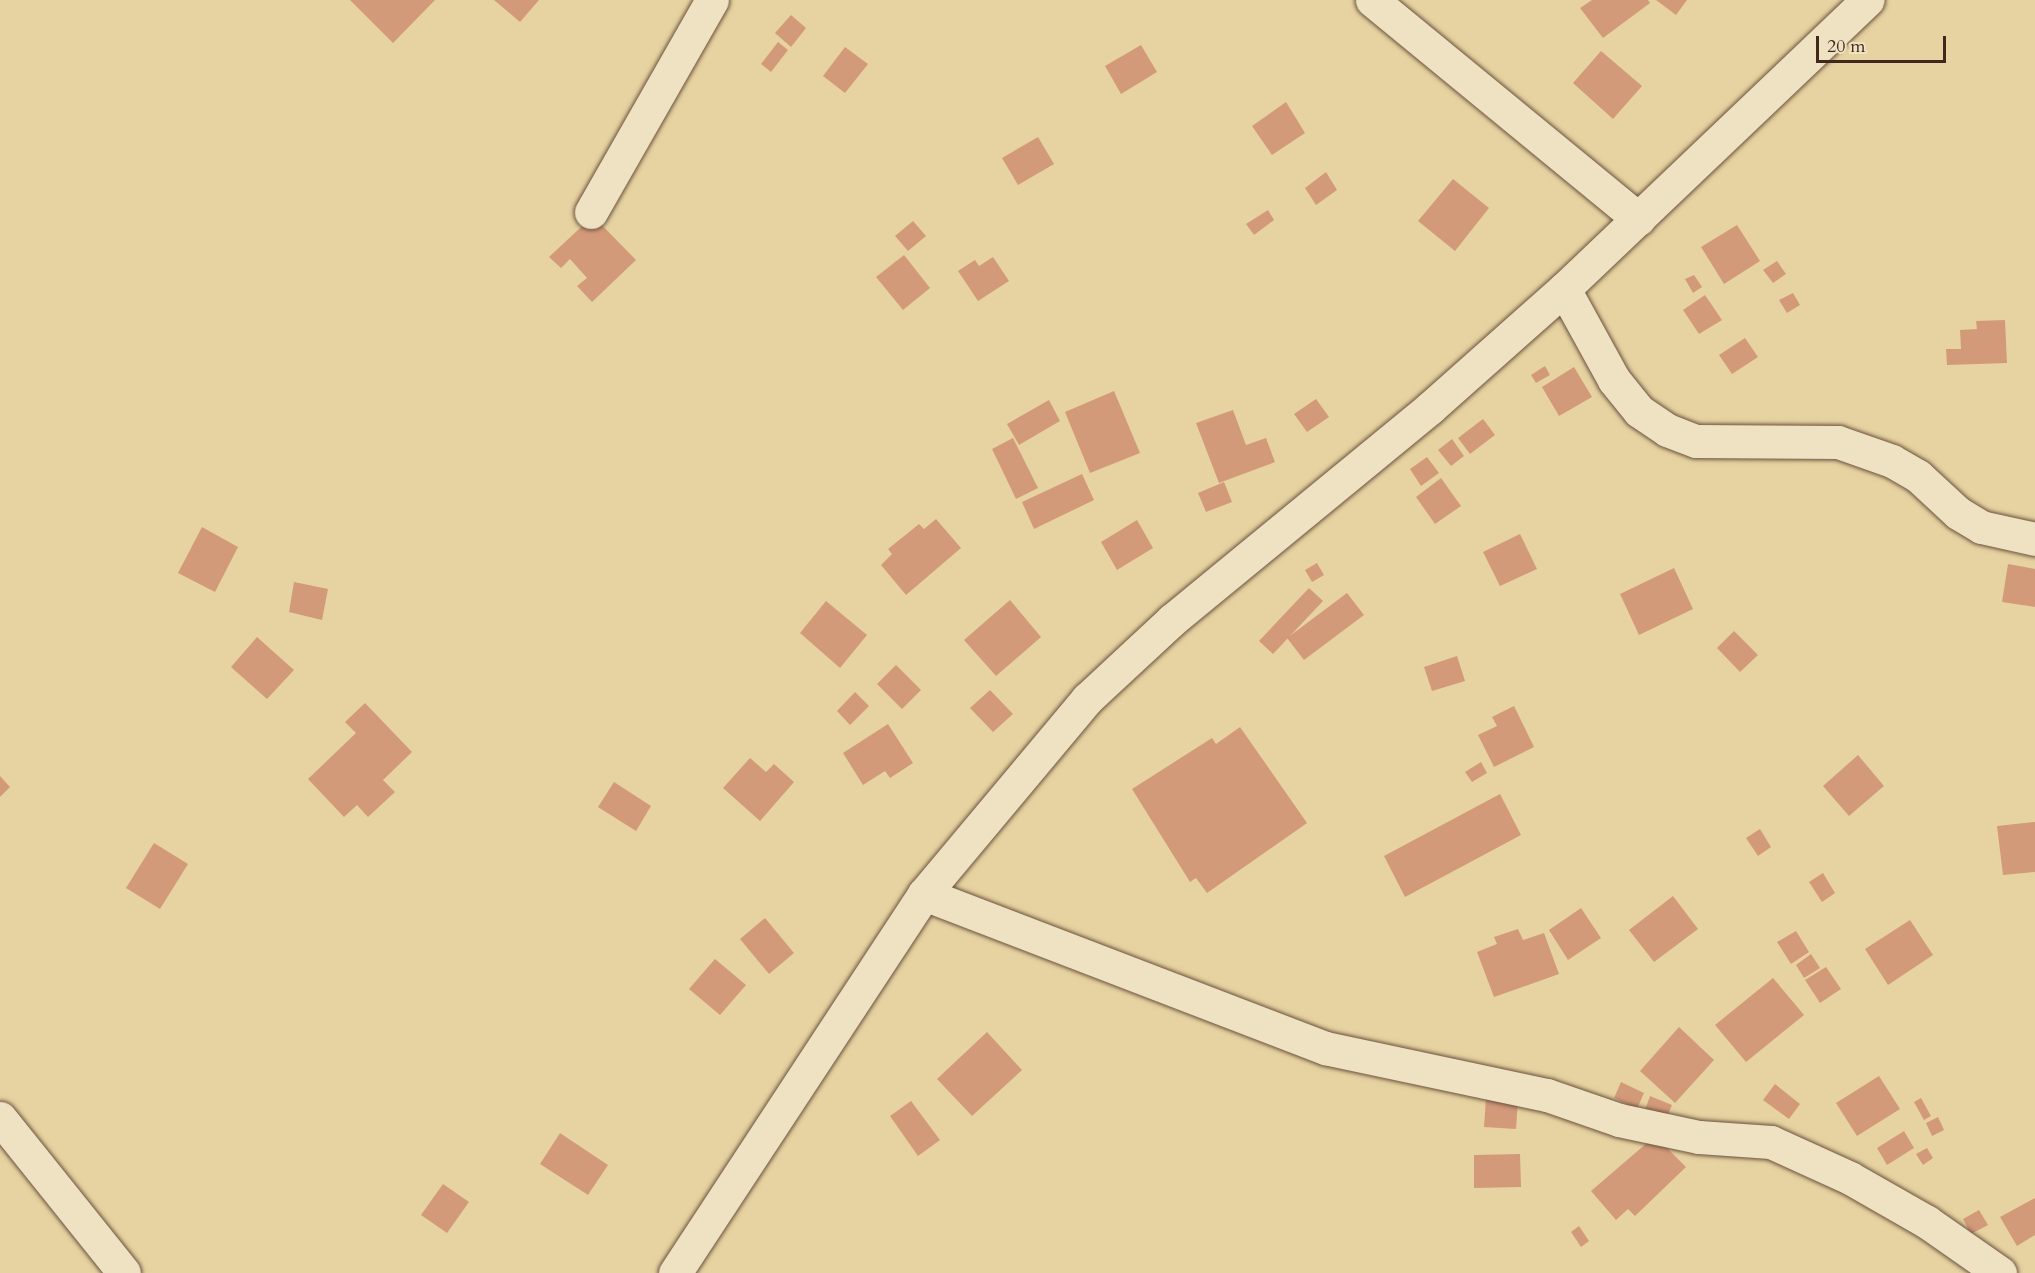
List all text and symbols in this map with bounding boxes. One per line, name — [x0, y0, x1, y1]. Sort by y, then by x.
scale bar — [1819, 24, 1950, 62]
text: 20 m — [1827, 34, 1866, 59]

